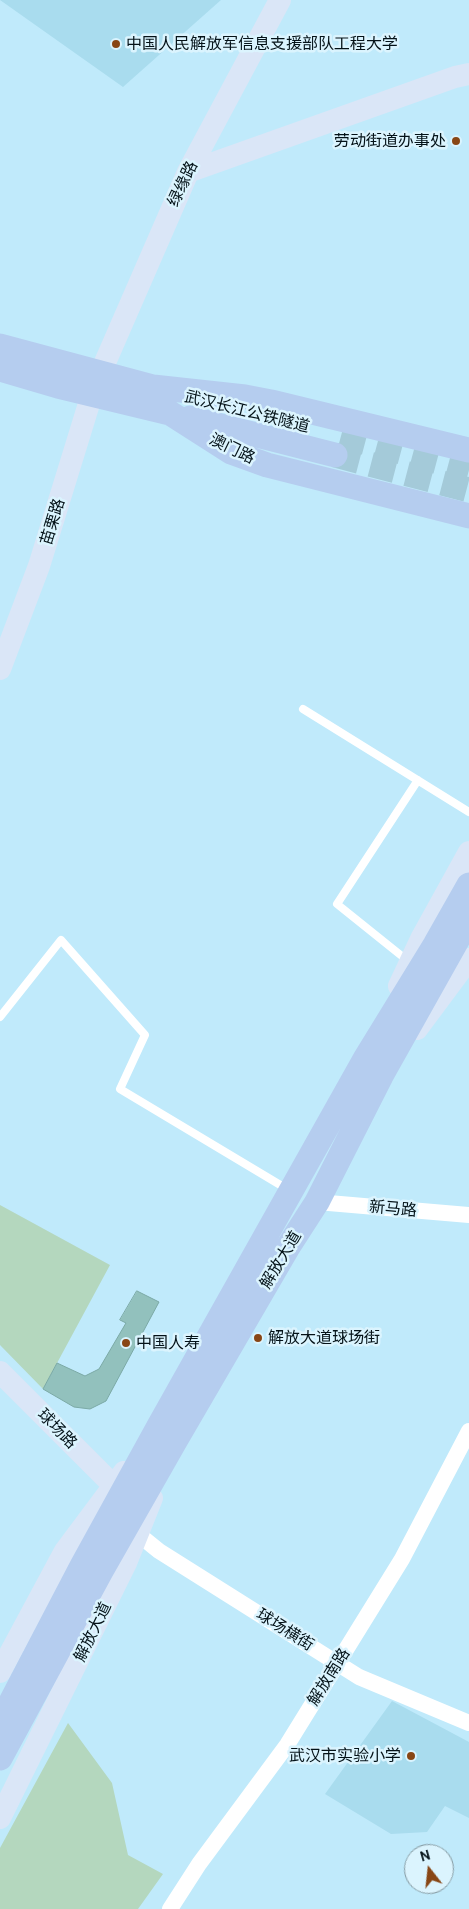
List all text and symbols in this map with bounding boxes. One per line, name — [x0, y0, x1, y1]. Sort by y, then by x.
place label: 中国人民解放军信息支援部队工程大学 — [126, 34, 398, 54]
marker: 中国人民解放军信息支援部队工程大学 — [110, 38, 122, 50]
place label: 劳动街道办事处 — [334, 131, 446, 151]
marker: 劳动街道办事处 — [450, 135, 462, 147]
street label: 绿缘路 — [164, 158, 202, 210]
street label: 武汉长江公铁隧道 — [183, 387, 311, 437]
street label: 澳门路 — [206, 430, 258, 468]
street label: 苗栗路 — [37, 496, 69, 548]
street label: 新马路 — [368, 1197, 418, 1221]
street label: 解放大道 — [256, 1228, 306, 1292]
place label: 解放大道球场街 — [268, 1328, 380, 1348]
marker: 解放大道球场街 — [252, 1332, 264, 1344]
place label: 中国人寿 — [136, 1333, 200, 1353]
marker: 中国人寿 — [120, 1337, 132, 1349]
street label: 球场路 — [33, 1405, 81, 1453]
street label: 解放大道 — [70, 1599, 116, 1665]
street label: 球场横街 — [253, 1605, 317, 1655]
street label: 解放南路 — [304, 1645, 354, 1709]
place label: 武汉市实验小学 — [289, 1746, 401, 1766]
marker: 武汉市实验小学 — [405, 1750, 417, 1762]
north arrow — [404, 1844, 454, 1894]
text: N — [418, 1846, 432, 1866]

